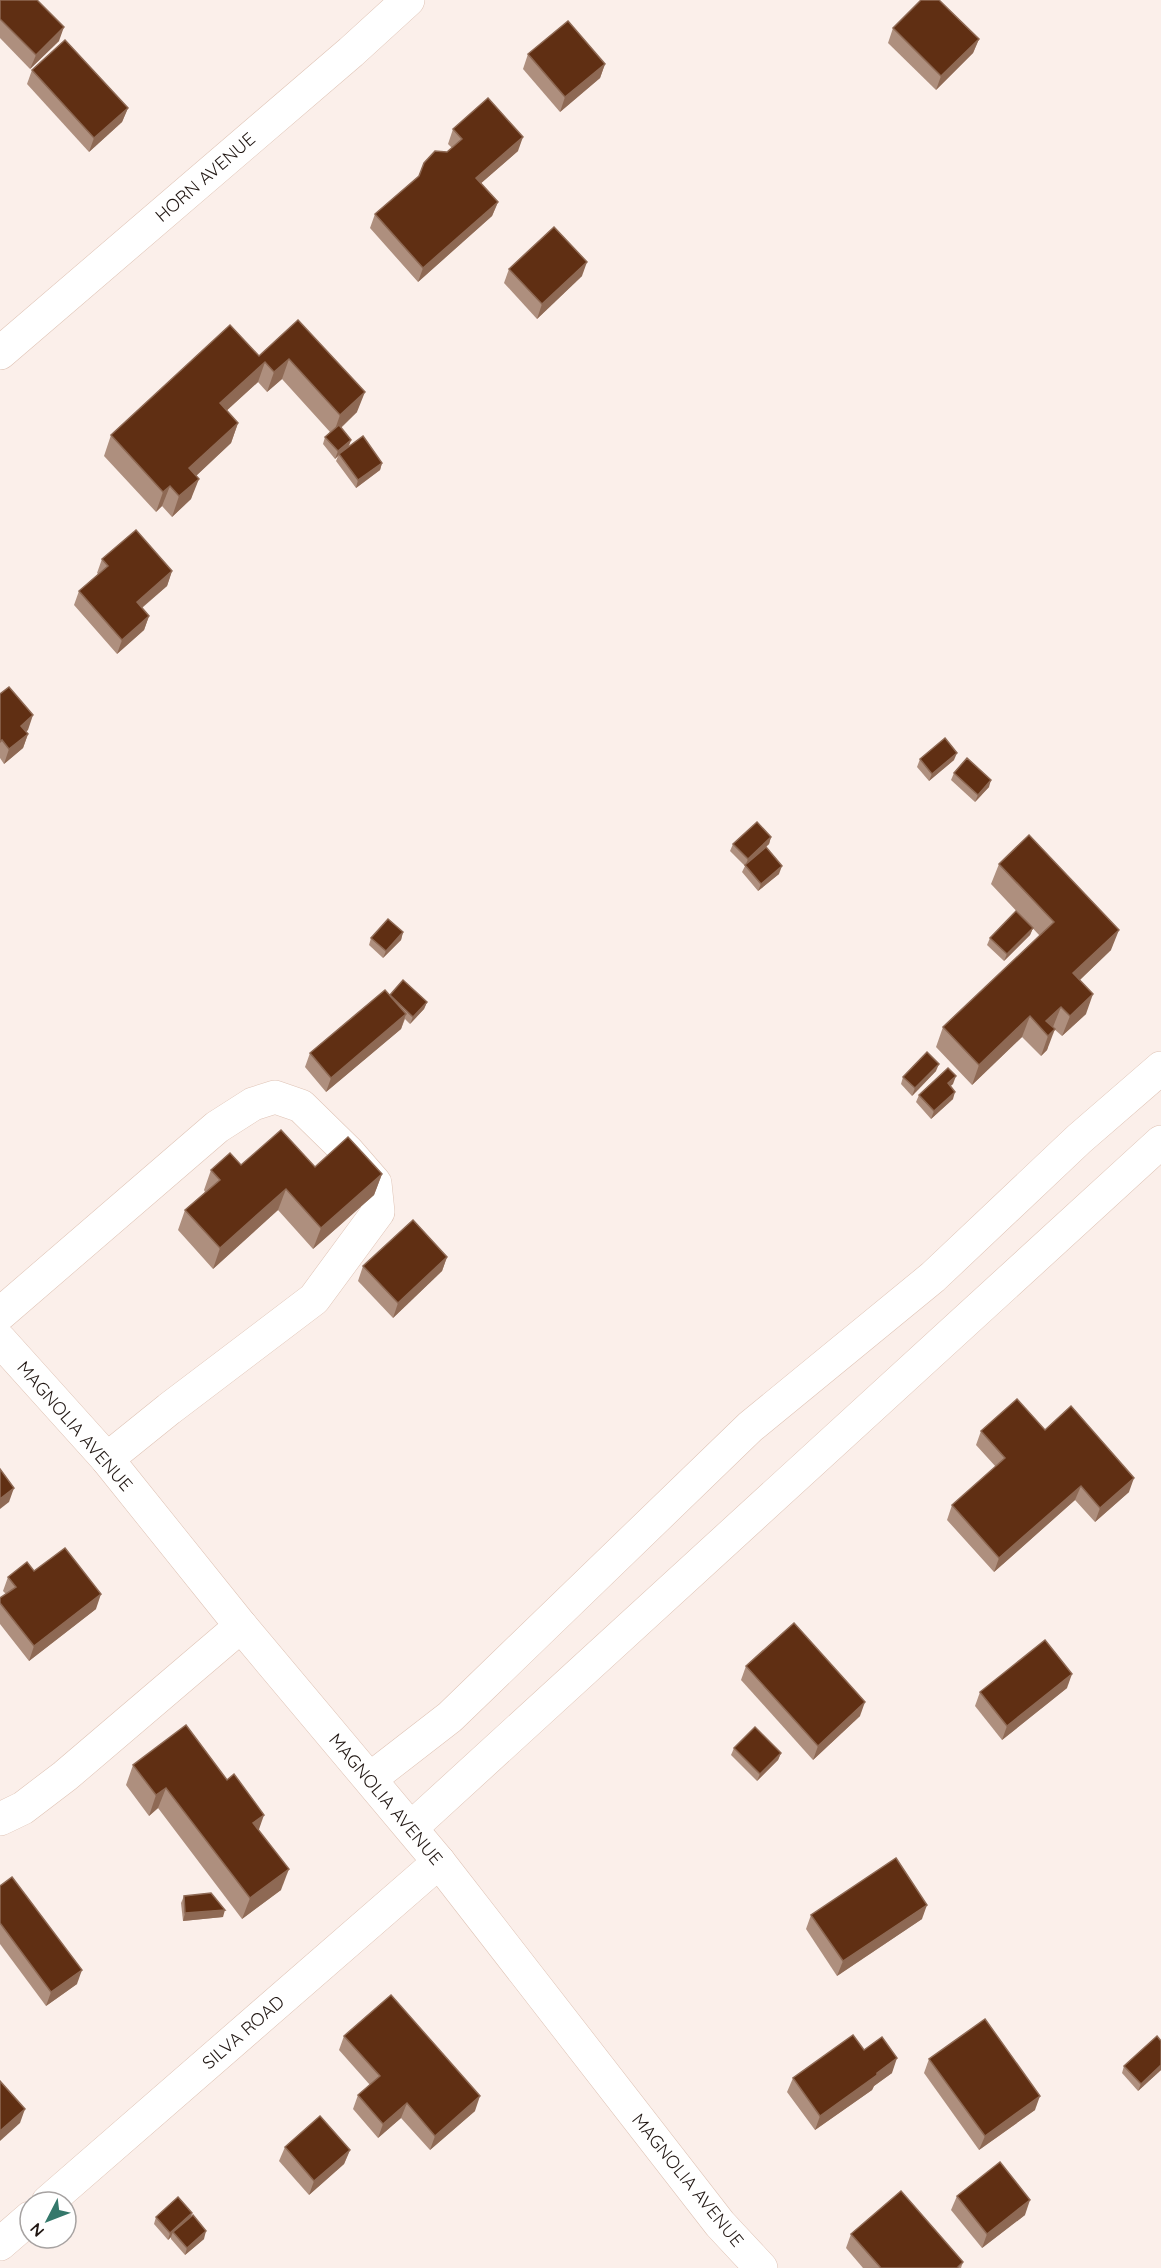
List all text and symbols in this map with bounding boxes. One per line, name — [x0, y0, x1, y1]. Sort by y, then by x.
street label: HORN AVENUE — [150, 127, 260, 227]
street label: MAGNOLIA AVENUE — [12, 1356, 138, 1496]
street label: MAGNOLIA AVENUE — [324, 1728, 448, 1870]
street label: SILVA ROAD — [197, 1990, 289, 2074]
street label: MAGNOLIA AVENUE — [627, 2109, 749, 2251]
north arrow — [18, 2190, 78, 2250]
text: N — [25, 2219, 48, 2241]

